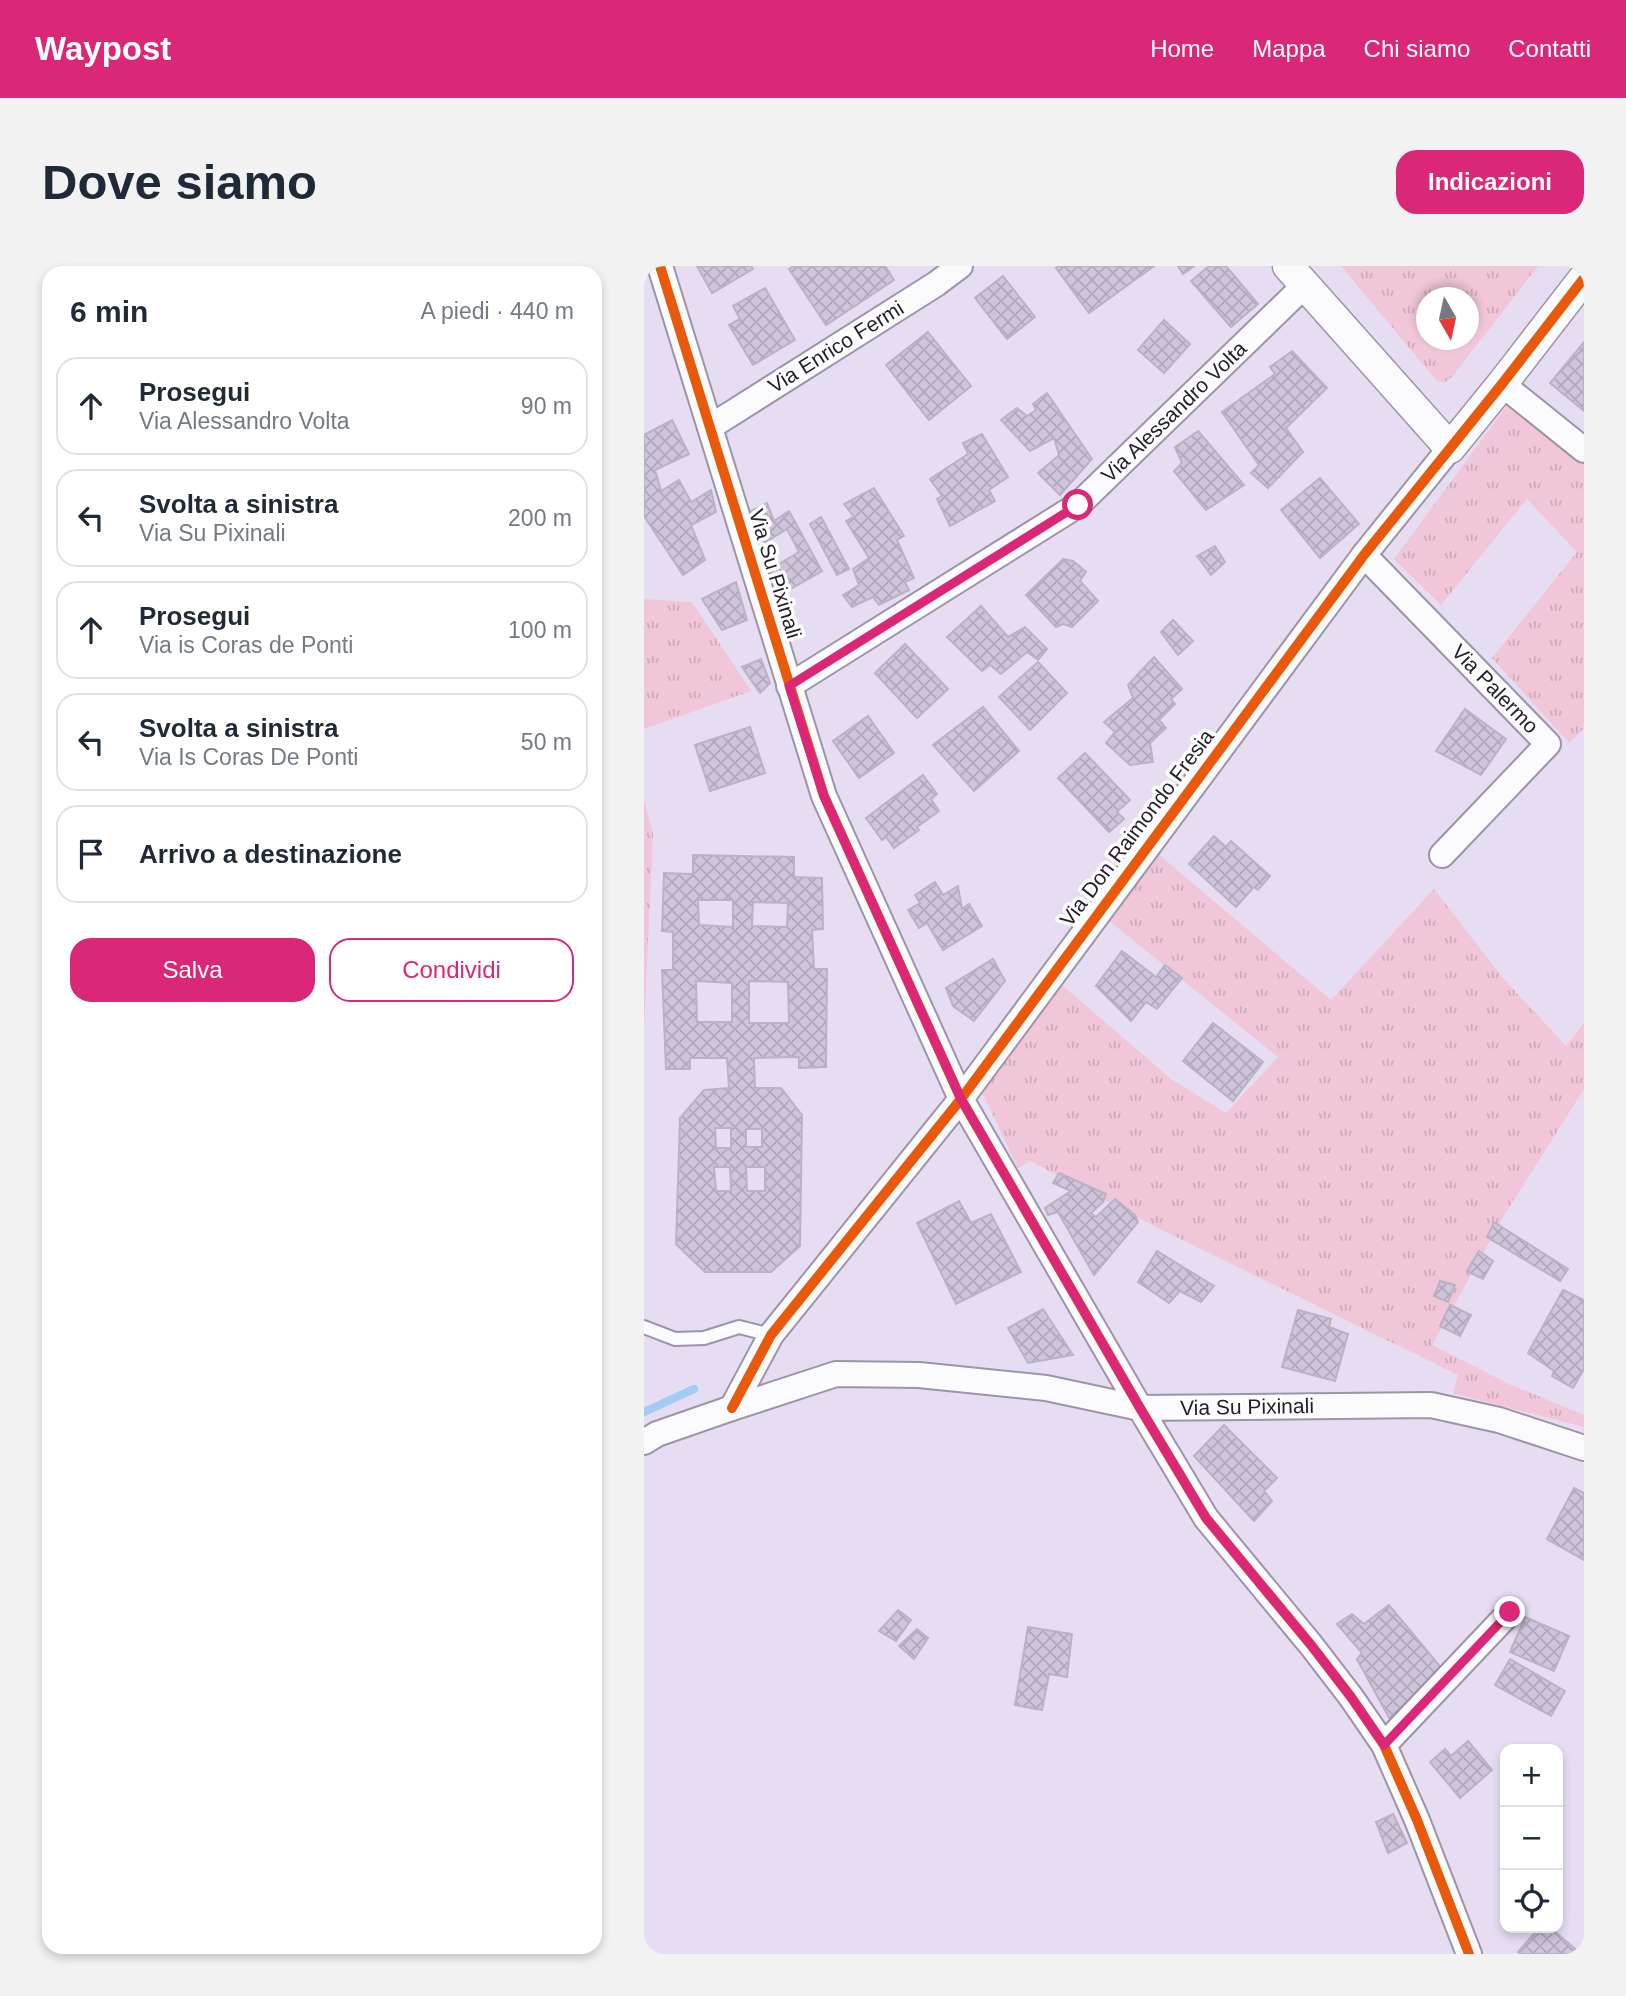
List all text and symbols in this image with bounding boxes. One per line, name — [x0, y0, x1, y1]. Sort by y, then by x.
text: Waypost — [35, 30, 171, 67]
text: Home — [1150, 35, 1214, 62]
text: Mappa — [1252, 35, 1326, 62]
text: Chi siamo — [1364, 35, 1470, 62]
text: Contatti — [1508, 35, 1591, 62]
button: Indicazioni — [1396, 150, 1584, 214]
text: Dove siamo — [42, 155, 317, 209]
north arrow — [1416, 287, 1479, 350]
text: 6 min — [70, 295, 148, 328]
street label: Via Enrico Fermi — [764, 296, 907, 397]
text: A piedi · 440 m — [421, 298, 574, 324]
street label: Via Alessandro Volta — [1097, 336, 1251, 487]
text: Prosegui — [139, 377, 250, 407]
icon: ahead — [72, 387, 110, 425]
text: 90 m — [521, 393, 572, 419]
text: Via Alessandro Volta — [139, 408, 350, 434]
text: Svolta a sinistra — [139, 489, 338, 519]
route start — [1062, 489, 1093, 520]
icon: left — [72, 499, 110, 537]
text: 200 m — [508, 505, 572, 531]
street label: Via Su Pixinali — [745, 506, 806, 641]
text: Via Su Pixinali — [139, 520, 286, 546]
text: Prosegui — [139, 601, 250, 631]
icon: ahead — [72, 611, 110, 649]
text: 100 m — [508, 617, 572, 643]
text: Via is Coras de Ponti — [139, 632, 353, 658]
street label: Via Palermo — [1447, 640, 1543, 738]
text: Svolta a sinistra — [139, 713, 338, 743]
icon: left — [72, 723, 110, 761]
street label: Via Don Raimondo Fresia — [1055, 725, 1218, 930]
text: 50 m — [521, 729, 572, 755]
text: Via Is Coras De Ponti — [139, 744, 358, 770]
icon: arrive — [72, 835, 110, 873]
text: Arrivo a destinazione — [139, 839, 402, 869]
button: Salva — [70, 938, 315, 1002]
button: Condividi — [329, 938, 574, 1002]
street label: Via Su Pixinali — [1180, 1394, 1314, 1419]
route end — [1494, 1596, 1525, 1627]
map controls — [1500, 1744, 1563, 1933]
button: + — [1500, 1744, 1563, 1807]
button: − — [1500, 1807, 1563, 1870]
button: locate — [1500, 1870, 1563, 1933]

